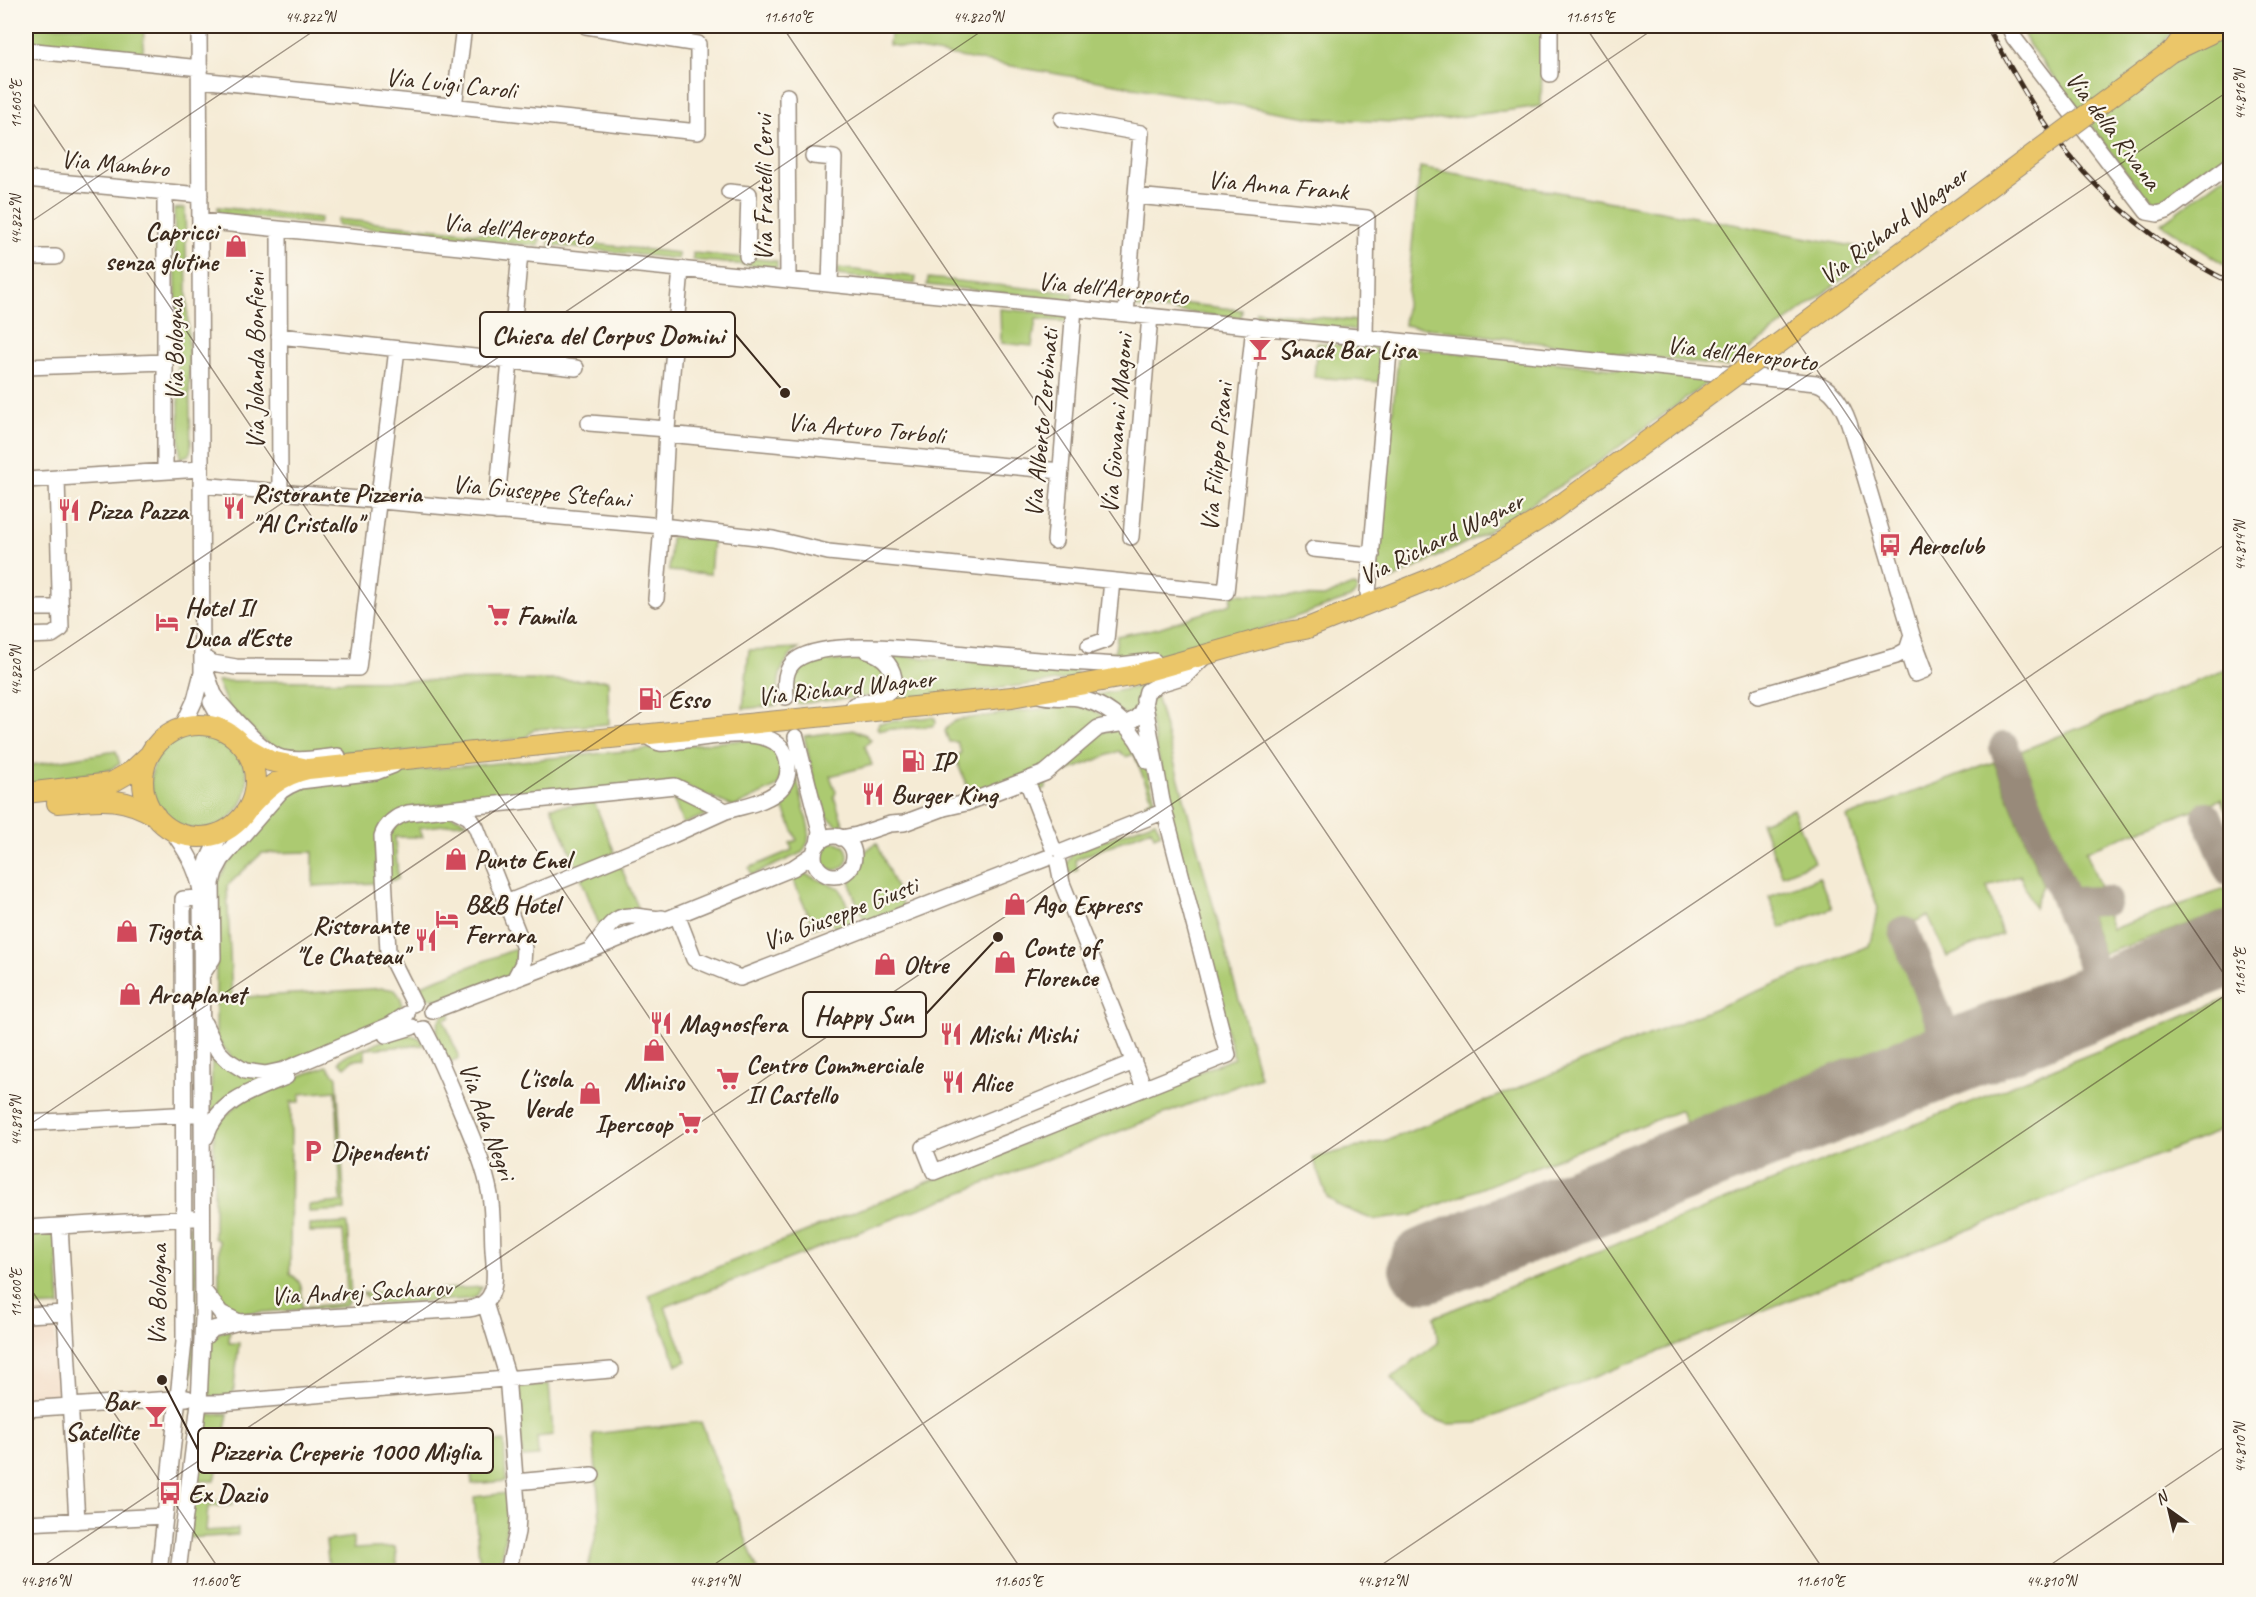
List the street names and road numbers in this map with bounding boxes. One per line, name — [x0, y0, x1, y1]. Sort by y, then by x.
street label: Via Luigi Caroli — [384, 60, 521, 107]
street label: Via della Rivana — [2058, 64, 2170, 198]
street label: Via Fratelli Cervi — [747, 111, 780, 261]
street label: Via Mambro — [60, 142, 172, 185]
street label: Via Richard Wagner — [1812, 157, 1977, 292]
street label: Via Anna Frank — [1206, 163, 1351, 208]
street label: Via dell'Aeroporto — [441, 205, 597, 254]
street label: Via dell'Aeroporto — [1036, 264, 1192, 313]
street label: Via Jolanda Bonfieni — [239, 269, 272, 450]
street label: Via Bologna — [158, 298, 191, 401]
street label: Via Alberto Zerbinati — [1017, 324, 1066, 519]
street label: Via dell'Aeroporto — [1665, 328, 1821, 379]
street label: Via Giovanni Magoni — [1092, 330, 1141, 515]
street label: Via Filippo Pisani — [1192, 378, 1241, 533]
street label: Via Arturo Torboli — [786, 405, 949, 452]
street label: Via Giuseppe Stefani — [451, 467, 634, 516]
street label: Via Richard Wagner — [1354, 483, 1531, 592]
street label: Via Richard Wagner — [756, 661, 939, 713]
street label: Via Giuseppe Giusti — [758, 868, 925, 958]
street label: Via Ada Negri — [451, 1058, 525, 1187]
street label: Via Bologna — [140, 1242, 175, 1346]
street label: Via Andrej Sacharov — [270, 1270, 454, 1313]

